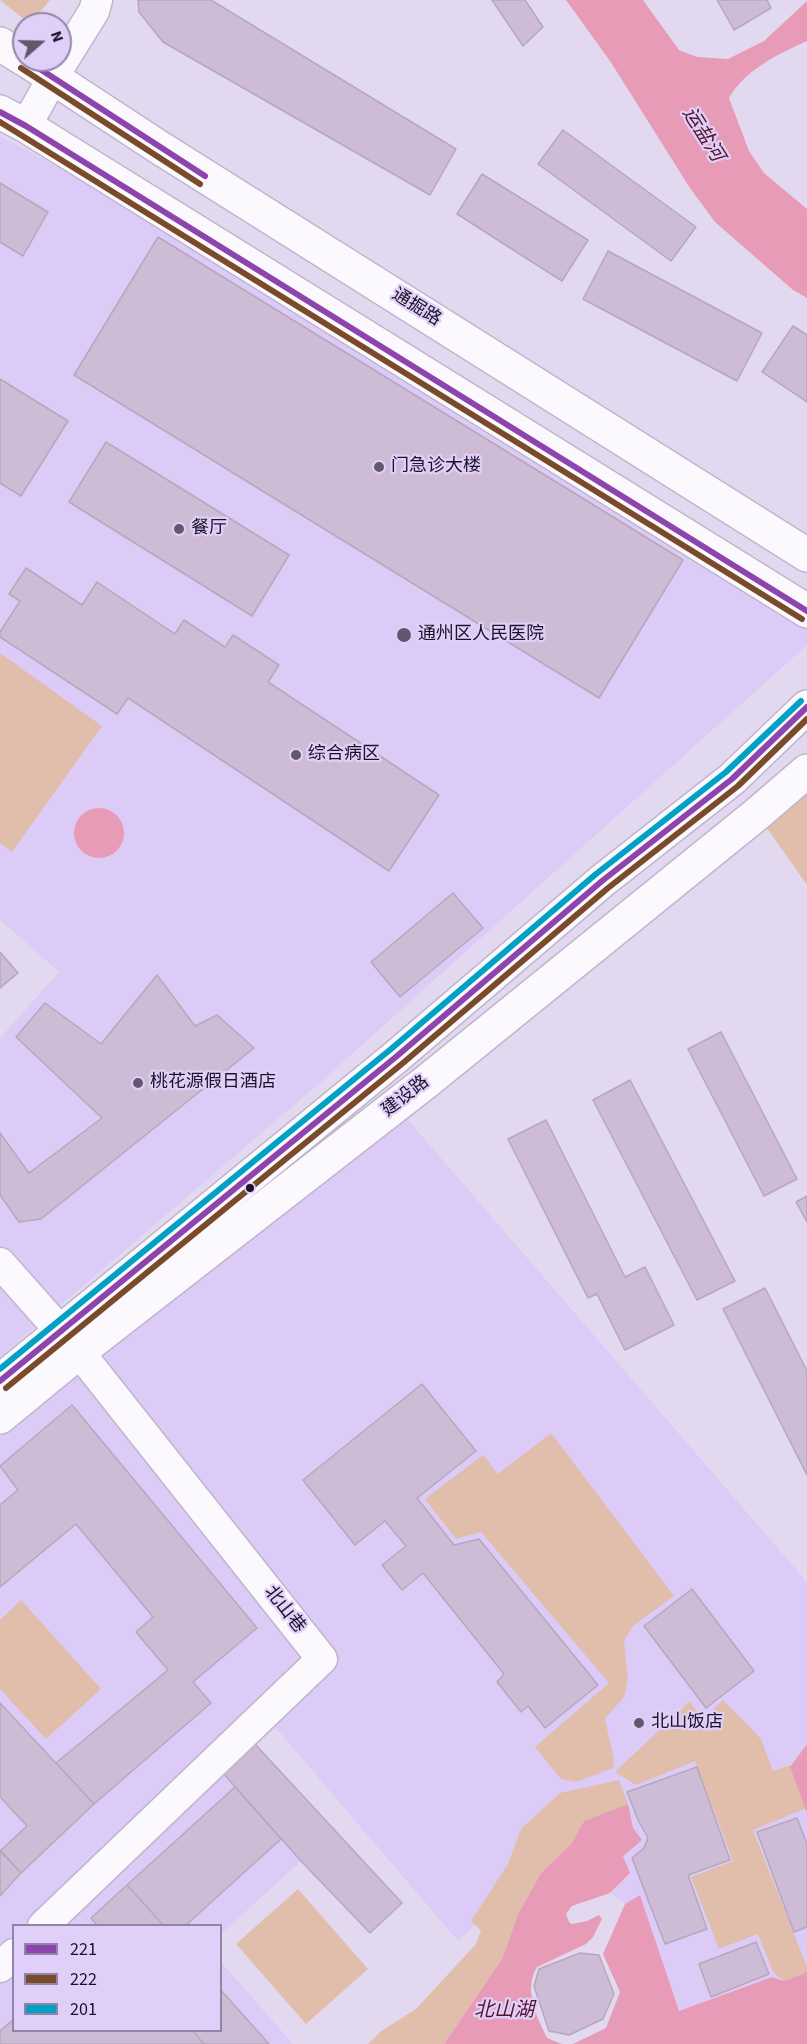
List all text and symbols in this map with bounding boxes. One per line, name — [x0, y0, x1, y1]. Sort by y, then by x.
north arrow — [12, 12, 72, 72]
text: N — [45, 28, 69, 45]
water label: 运盐河 — [676, 103, 728, 167]
street label: 通掘路 — [387, 285, 445, 331]
place label: 门急诊大楼 — [391, 456, 481, 478]
marker: 门急诊大楼 — [372, 460, 386, 474]
place label: 餐厅 — [191, 518, 227, 540]
marker: 餐厅 — [172, 522, 186, 536]
place label: 通州区人民医院 — [418, 624, 544, 646]
marker: 通州区人民医院 — [395, 626, 413, 644]
place label: 综合病区 — [308, 744, 380, 766]
marker: 综合病区 — [289, 748, 303, 762]
place label: 桃花源假日酒店 — [150, 1072, 276, 1094]
street label: 建设路 — [378, 1072, 434, 1122]
marker: 桃花源假日酒店 — [131, 1076, 145, 1090]
unlabelled marker — [244, 1182, 256, 1194]
street label: 北山巷 — [259, 1582, 309, 1638]
place label: 北山饭店 — [651, 1712, 723, 1734]
marker: 北山饭店 — [632, 1716, 646, 1730]
legend — [12, 1924, 222, 2032]
text: 221 — [70, 1937, 97, 1962]
text: 222 — [70, 1967, 97, 1992]
text: 201 — [70, 1997, 97, 2022]
water label: 北山湖 — [474, 2000, 534, 2024]

